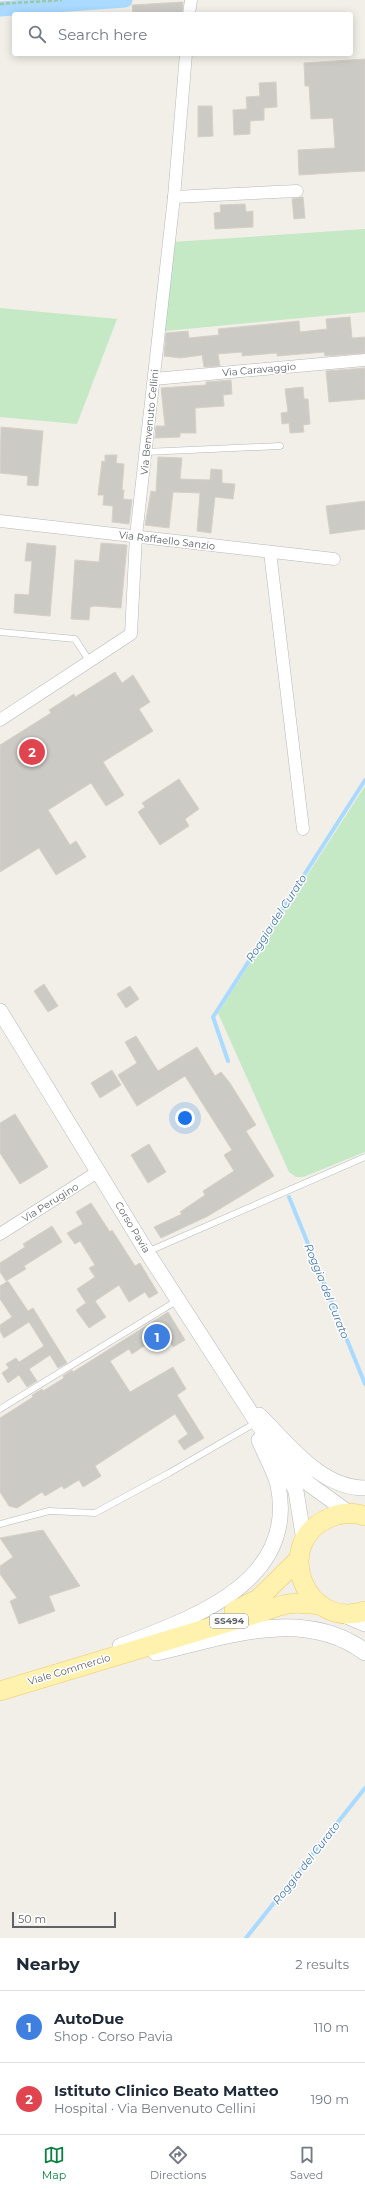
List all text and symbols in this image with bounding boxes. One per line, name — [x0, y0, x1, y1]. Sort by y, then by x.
search box — [12, 12, 353, 56]
icon: search — [26, 23, 48, 45]
text: Search here — [58, 25, 147, 44]
street label: Via Caravaggio — [222, 360, 297, 379]
street label: Via Benvenuto Cellini — [137, 369, 162, 476]
street label: Via Raffaello Sanzio — [118, 528, 216, 553]
pin: 2 — [19, 737, 45, 767]
water label: Roggia del Curato — [243, 872, 309, 964]
your location — [175, 1108, 195, 1128]
street label: Via Perugino — [20, 1180, 81, 1225]
street label: Corso Pavia — [112, 1199, 153, 1255]
water label: Roggia del Curato — [302, 1241, 352, 1341]
pin: 1 — [144, 1322, 170, 1352]
road number: SS494 — [210, 1614, 248, 1628]
street label: Viale Commercio — [26, 1651, 112, 1688]
water label: Roggia del Curato — [269, 1819, 343, 1907]
scale bar — [12, 1910, 116, 1929]
text: 50 m — [18, 1912, 46, 1926]
text: Nearby — [16, 1954, 80, 1974]
text: 2 results — [295, 1956, 349, 1972]
text: AutoDue — [54, 2009, 124, 2028]
text: 1 — [26, 2019, 32, 2035]
text: 110 m — [314, 2019, 349, 2035]
text: Shop · Corso Pavia — [54, 2028, 173, 2044]
text: Istituto Clinico Beato Matteo — [54, 2081, 279, 2100]
text: 2 — [25, 2091, 33, 2107]
text: 190 m — [311, 2091, 349, 2107]
text: Hospital · Via Benvenuto Cellini — [54, 2100, 256, 2116]
tab: Map — [42, 2144, 66, 2182]
tab: Directions — [150, 2144, 206, 2182]
tab: Saved — [290, 2144, 323, 2182]

